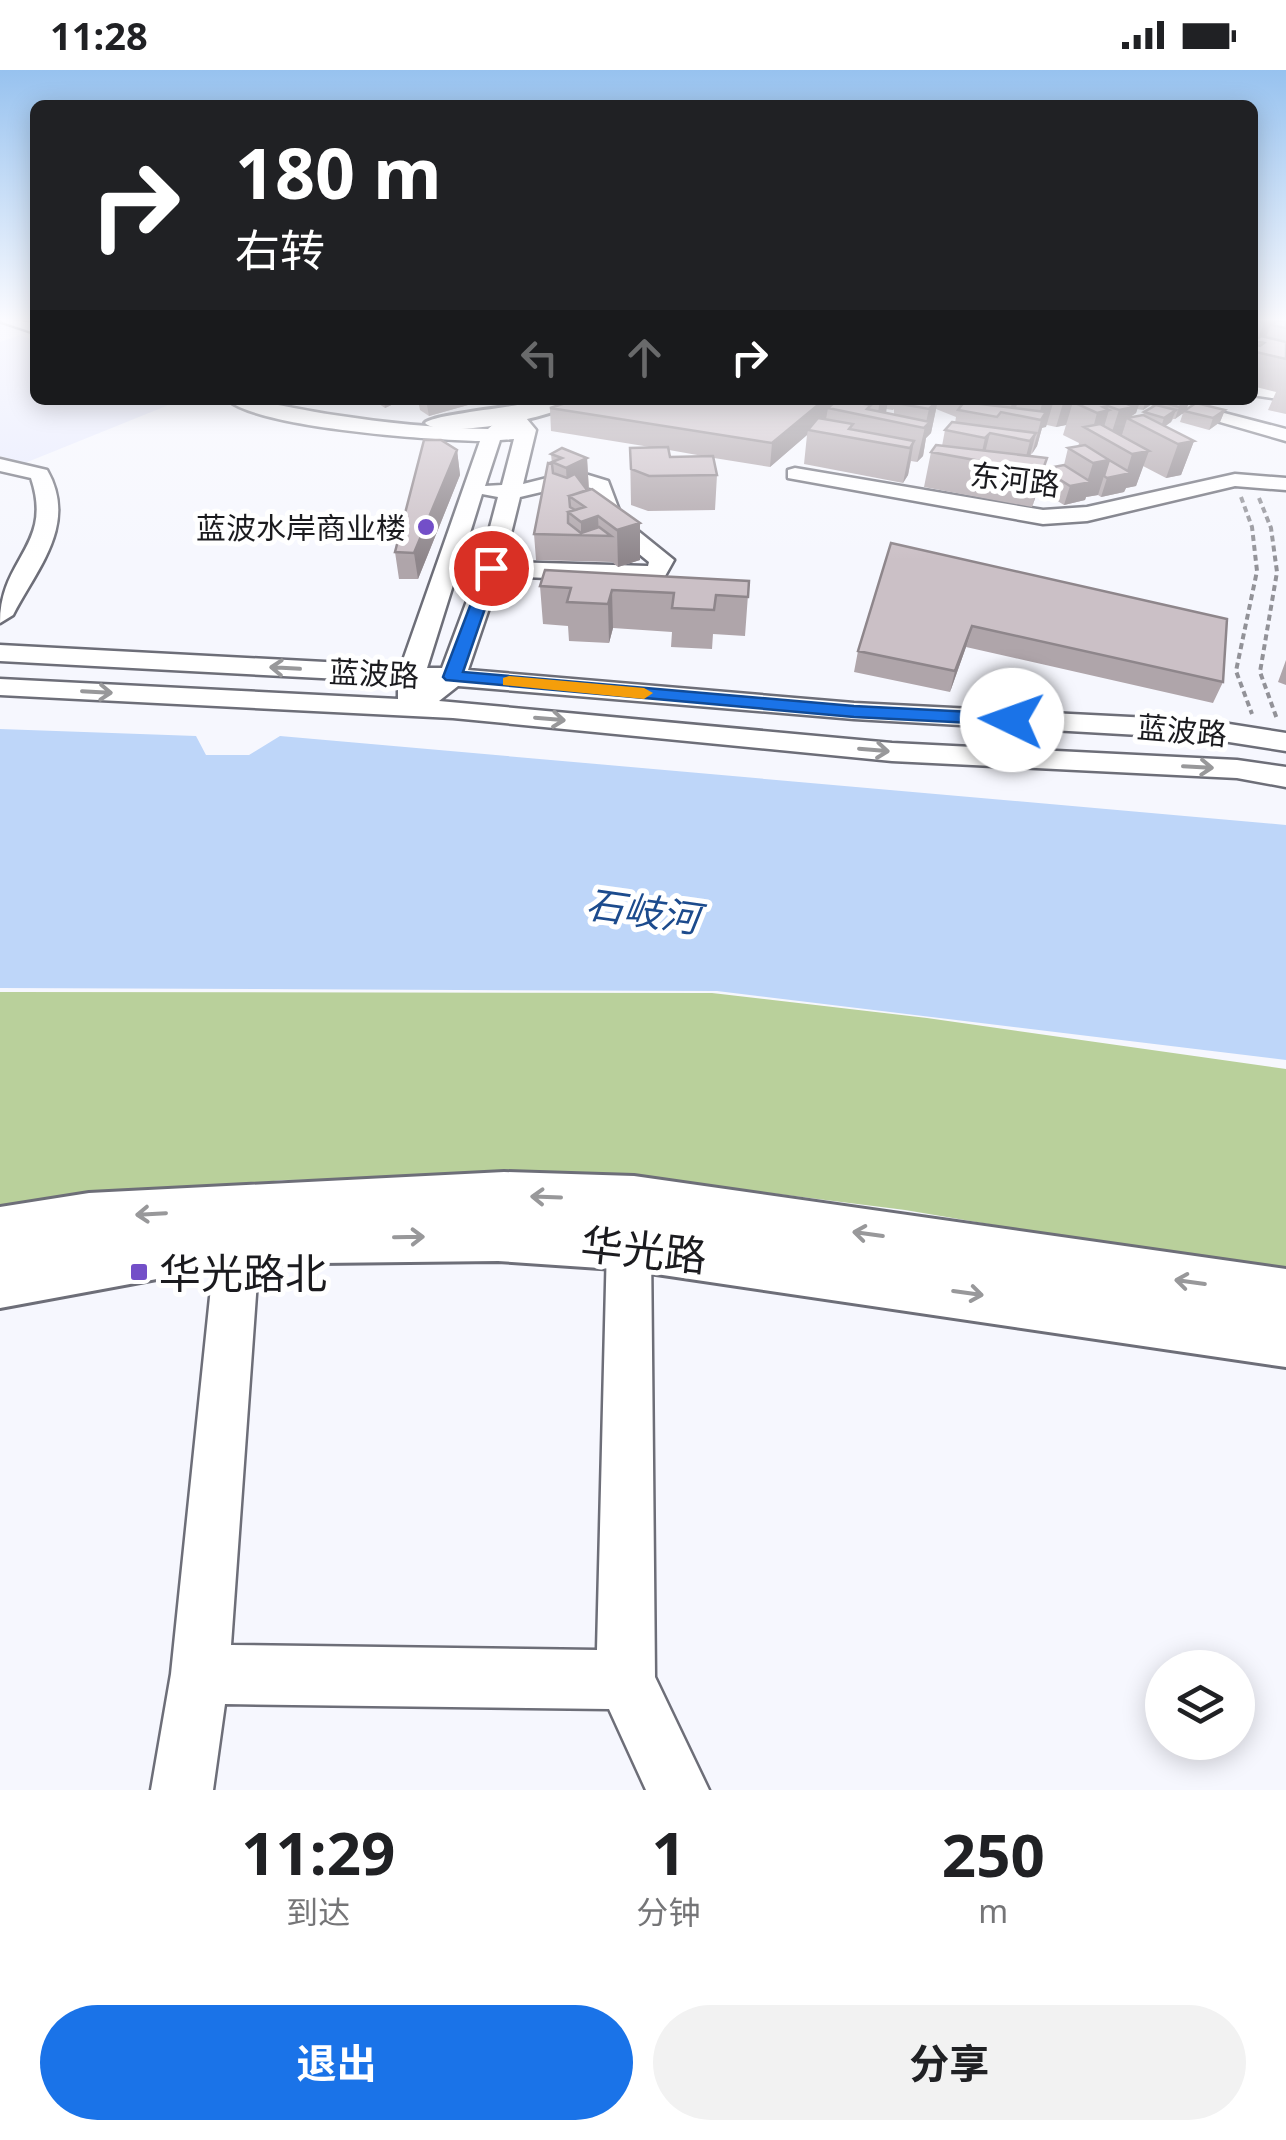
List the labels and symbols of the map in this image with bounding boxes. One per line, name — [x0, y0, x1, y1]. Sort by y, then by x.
street label: 东河路 — [968, 453, 1062, 505]
place label: 蓝波水岸商业楼 — [196, 507, 406, 548]
marker: 蓝波水岸商业楼 — [415, 516, 437, 538]
pin — [449, 526, 534, 611]
street label: 蓝波路 — [328, 650, 420, 696]
one-way arrow — [269, 658, 301, 677]
position arrow — [960, 668, 1064, 772]
one-way arrow — [81, 683, 113, 702]
street label: 蓝波路 — [1135, 706, 1229, 754]
one-way arrow — [533, 710, 566, 729]
one-way arrow — [857, 741, 889, 760]
one-way arrow — [1182, 758, 1214, 777]
water label: 石岐河 — [583, 876, 710, 945]
one-way arrow — [530, 1188, 562, 1207]
one-way arrow — [136, 1205, 168, 1224]
street label: 华光路 — [578, 1214, 710, 1284]
one-way arrow — [852, 1225, 885, 1243]
one-way arrow — [392, 1228, 424, 1246]
place label: 华光路北 — [159, 1244, 327, 1301]
marker: 华光路北 — [128, 1261, 150, 1283]
one-way arrow — [1174, 1272, 1206, 1290]
one-way arrow — [951, 1284, 983, 1302]

